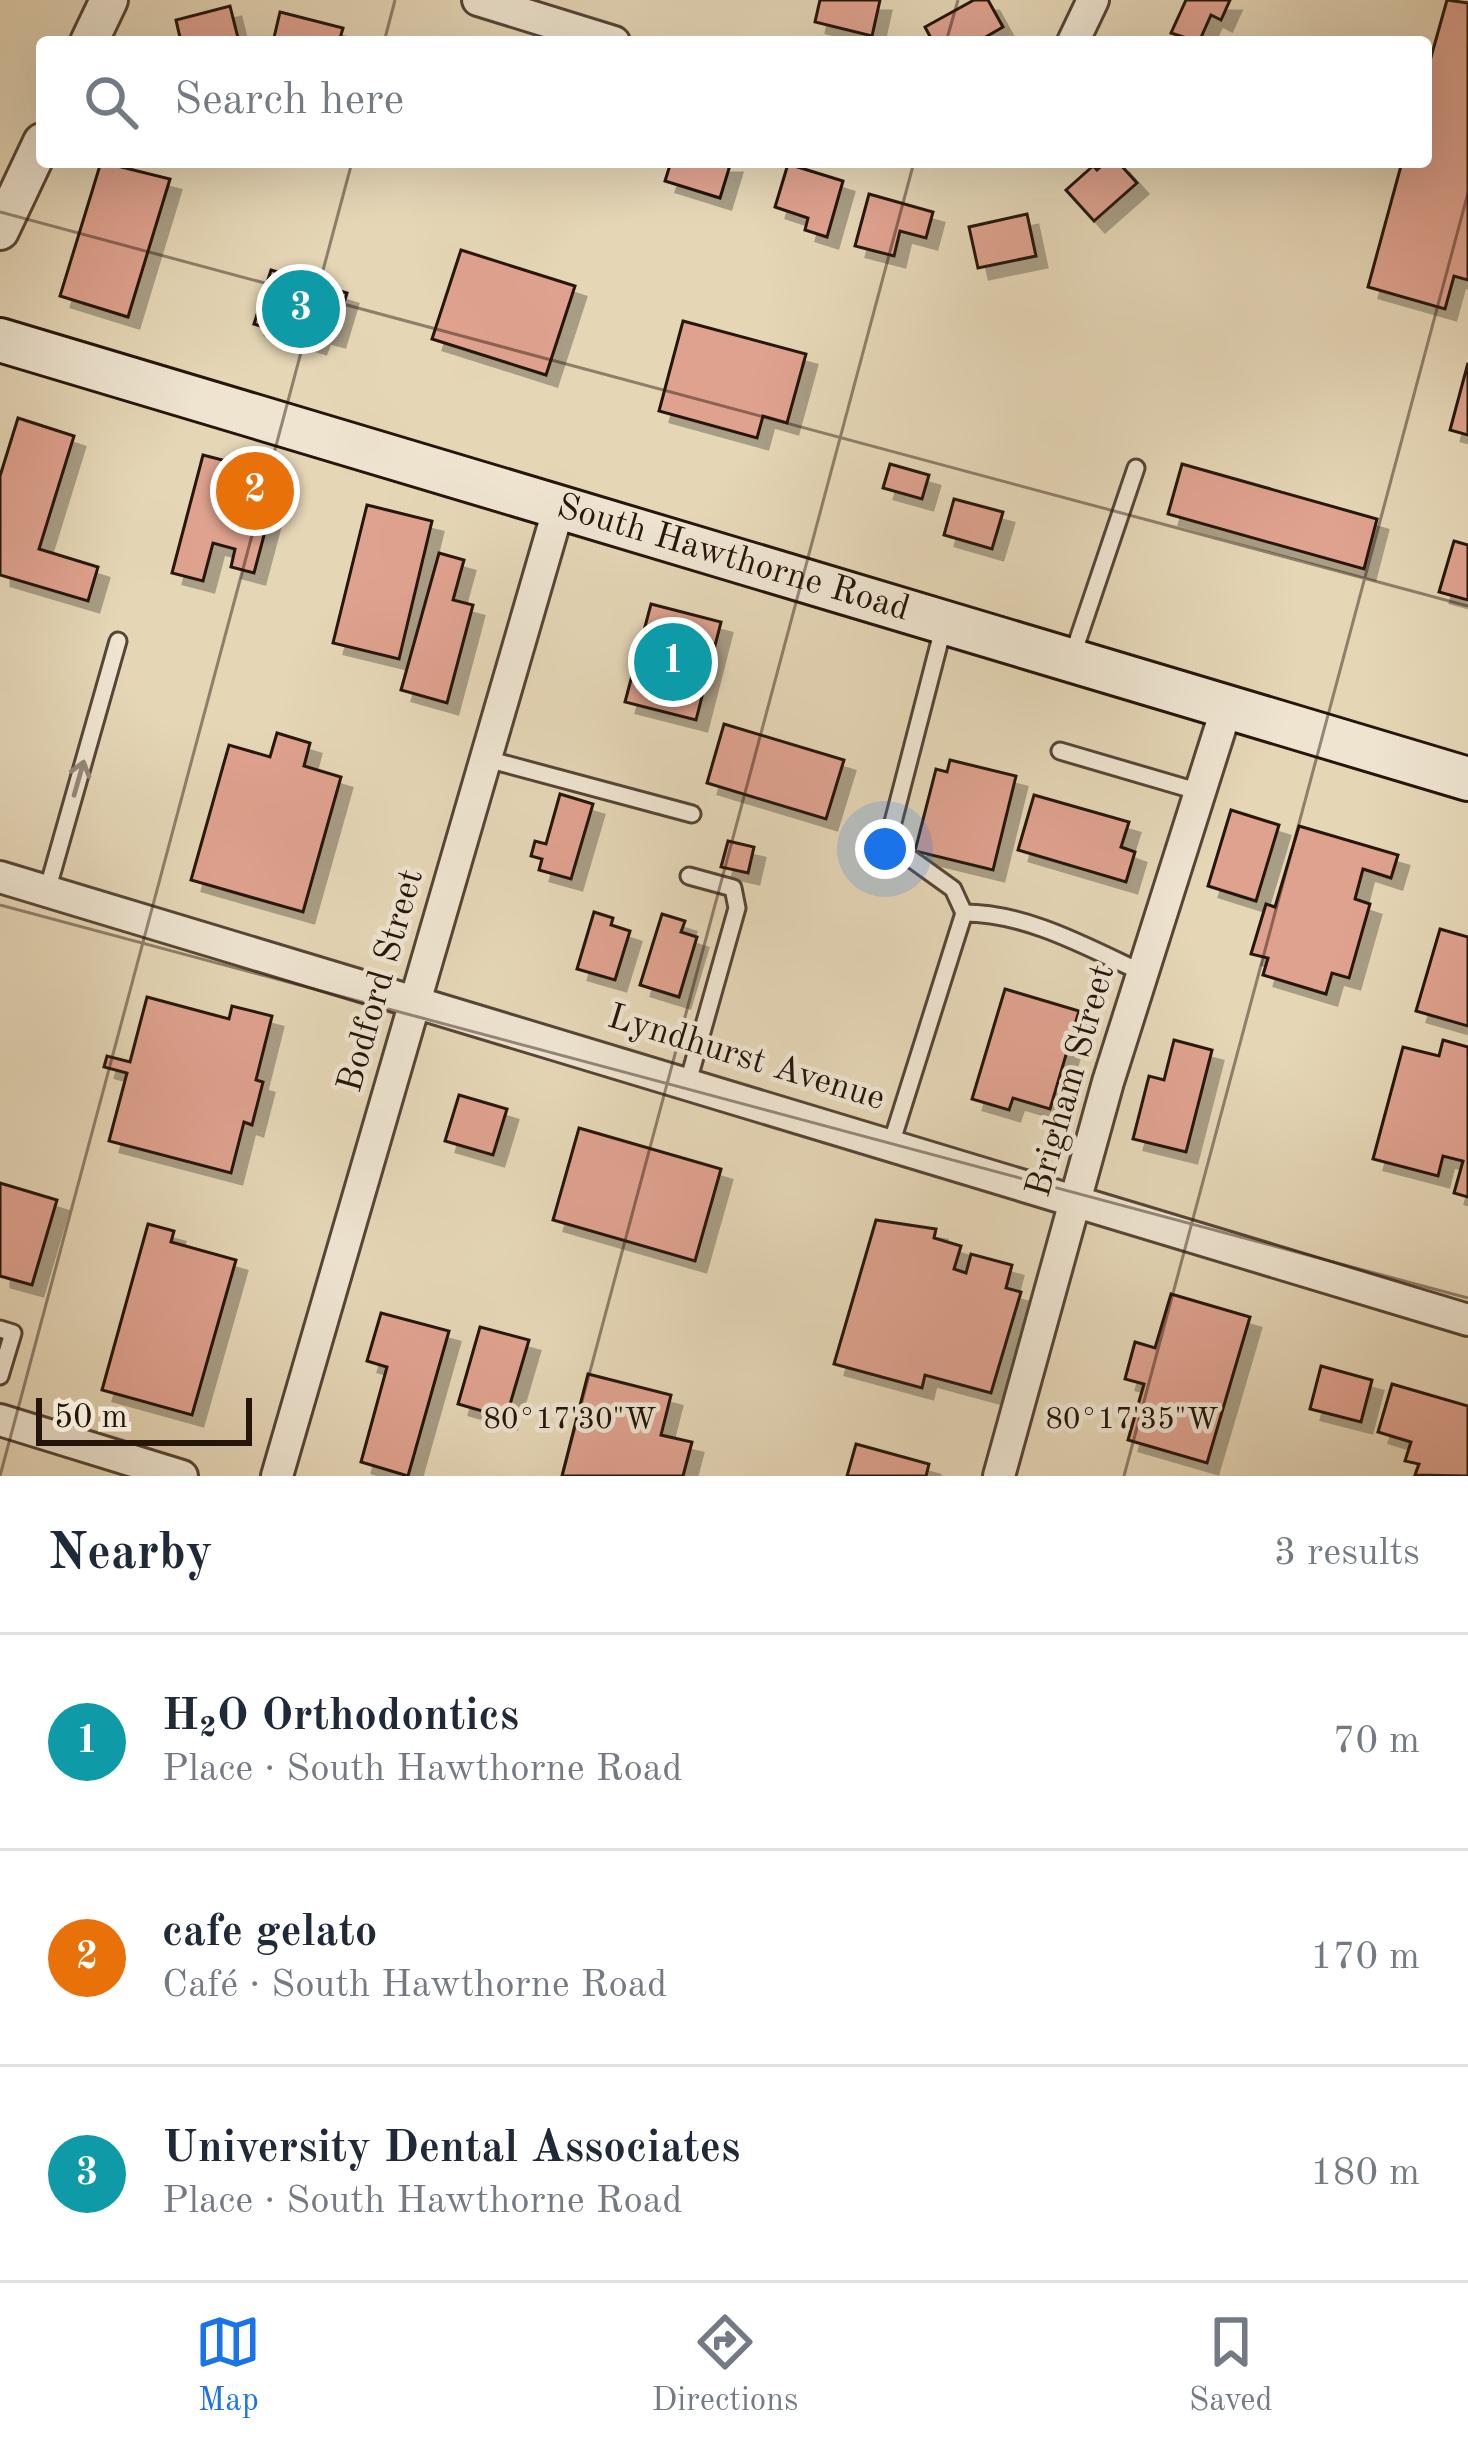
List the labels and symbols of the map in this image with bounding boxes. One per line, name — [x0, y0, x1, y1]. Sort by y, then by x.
pin: 3 — [262, 264, 340, 354]
pin: 2 — [216, 446, 294, 536]
street label: South Hawthorne Road — [552, 489, 913, 629]
pin: 1 — [634, 617, 712, 707]
one-way arrow — [69, 760, 91, 798]
your location — [855, 819, 915, 879]
street label: Bodford Street — [333, 865, 431, 1097]
street label: Brigham Street — [1022, 961, 1122, 1201]
street label: Lyndhurst Avenue — [603, 1000, 889, 1118]
scale bar — [36, 1392, 252, 1445]
text: 80°17'30"W — [484, 1405, 656, 1435]
text: 80°17'35"W — [1046, 1405, 1218, 1435]

